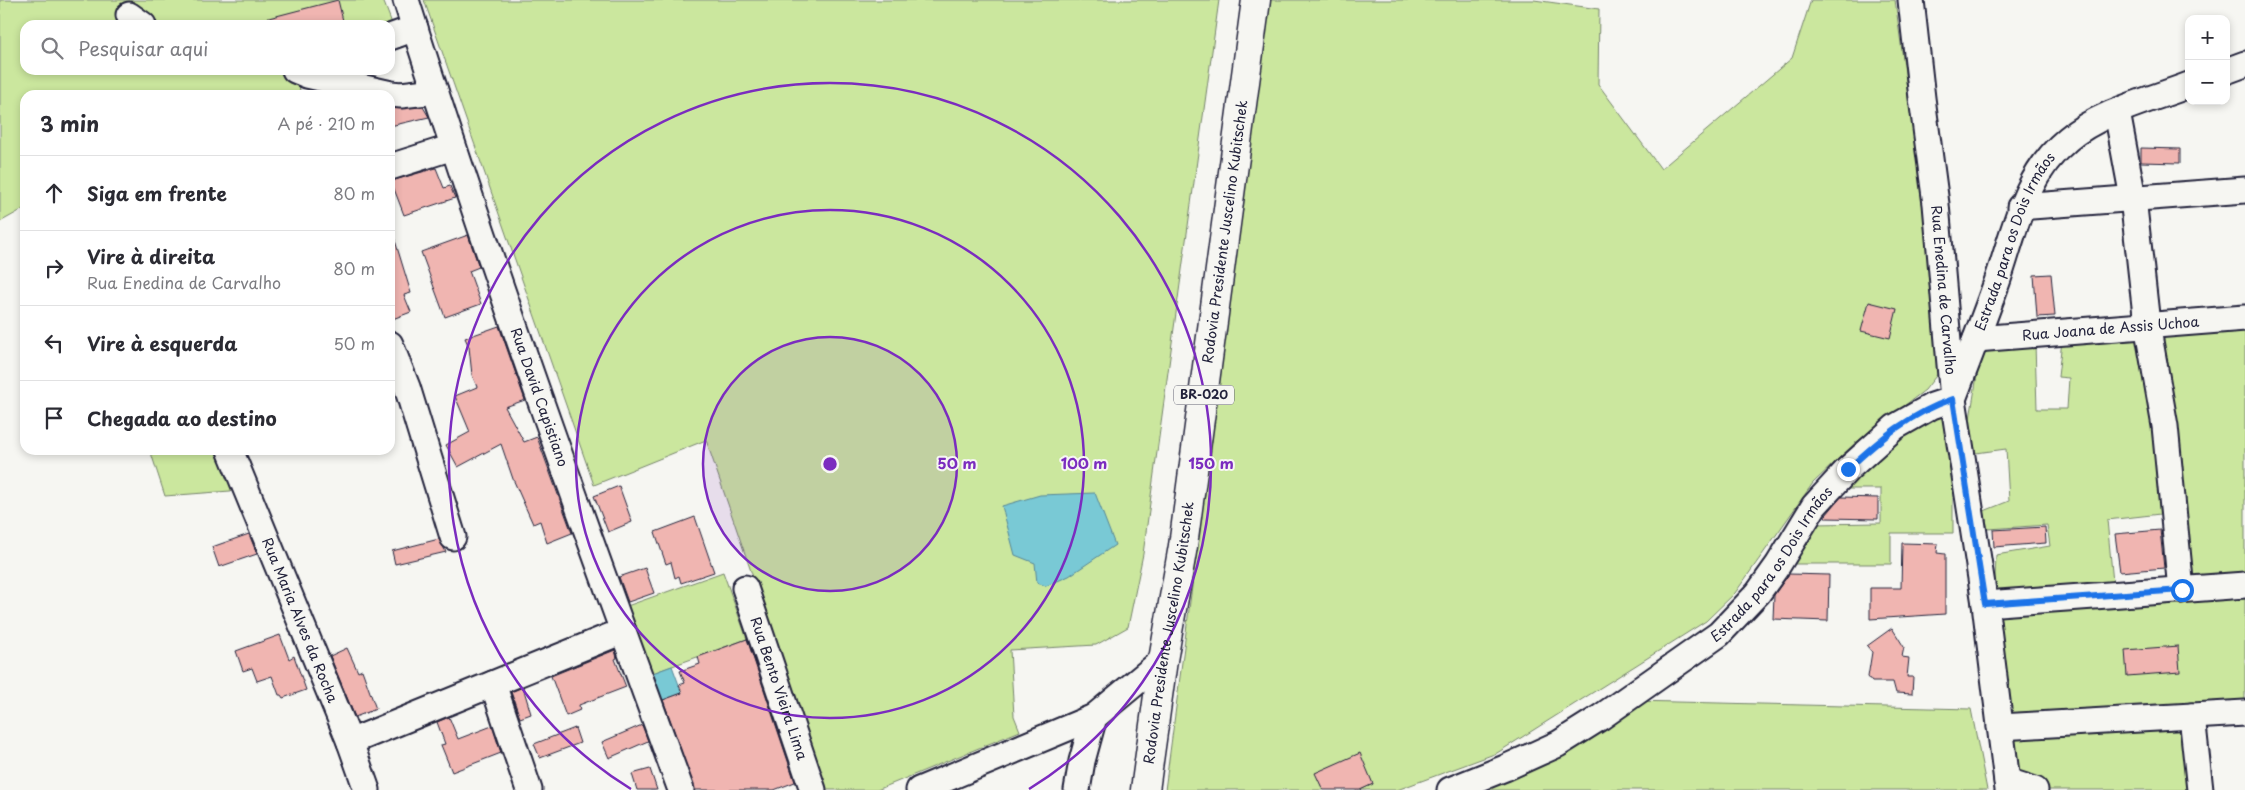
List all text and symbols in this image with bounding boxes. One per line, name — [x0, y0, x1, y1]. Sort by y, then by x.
map controls — [2185, 15, 2230, 105]
button: + — [2185, 15, 2230, 60]
search box — [20, 20, 395, 75]
icon: search — [38, 34, 66, 62]
text: Pesquisar aqui — [78, 34, 208, 62]
button: − — [2185, 60, 2230, 105]
street label: Rodovia Presidente Juscelino Kubitschek — [1197, 99, 1253, 365]
text: 3 min — [40, 107, 99, 139]
text: A pé · 210 m — [278, 111, 375, 135]
street label: Estrada para os Dois Irmãos — [1969, 147, 2060, 334]
icon: ahead — [40, 179, 68, 207]
text: Siga em frente — [87, 179, 227, 207]
text: 80 m — [333, 181, 375, 205]
street label: Rua Enedina de Carvalho — [1926, 204, 1962, 376]
text: Vire à direita — [87, 242, 215, 270]
icon: right — [40, 254, 68, 282]
text: 80 m — [333, 256, 375, 280]
text: Rua Enedina de Carvalho — [87, 270, 281, 294]
street label: Rua Joana de Assis Uchoa — [2021, 311, 2200, 345]
street label: Rua David Capistiano — [506, 325, 574, 470]
icon: left — [40, 329, 68, 357]
text: Vire à esquerda — [87, 329, 238, 357]
text: 50 m — [334, 331, 375, 355]
road number: BR-020 — [1174, 386, 1234, 404]
icon: arrive — [40, 404, 68, 432]
text: Chegada ao destino — [87, 404, 277, 432]
text: 50 m — [938, 451, 976, 474]
text: 100 m — [1061, 451, 1107, 474]
text: 150 m — [1188, 451, 1234, 474]
centre of rings — [821, 455, 839, 473]
route end — [1837, 458, 1860, 481]
street label: Estrada para os Dois Irmãos — [1706, 482, 1837, 647]
street label: Rodovia Presidente Juscelino Kubitschek — [1138, 500, 1199, 765]
street label: Rua Maria Alves da Rocha — [257, 534, 344, 706]
route start — [2171, 579, 2194, 602]
street label: Rua Bento Vieira Lima — [745, 614, 813, 763]

